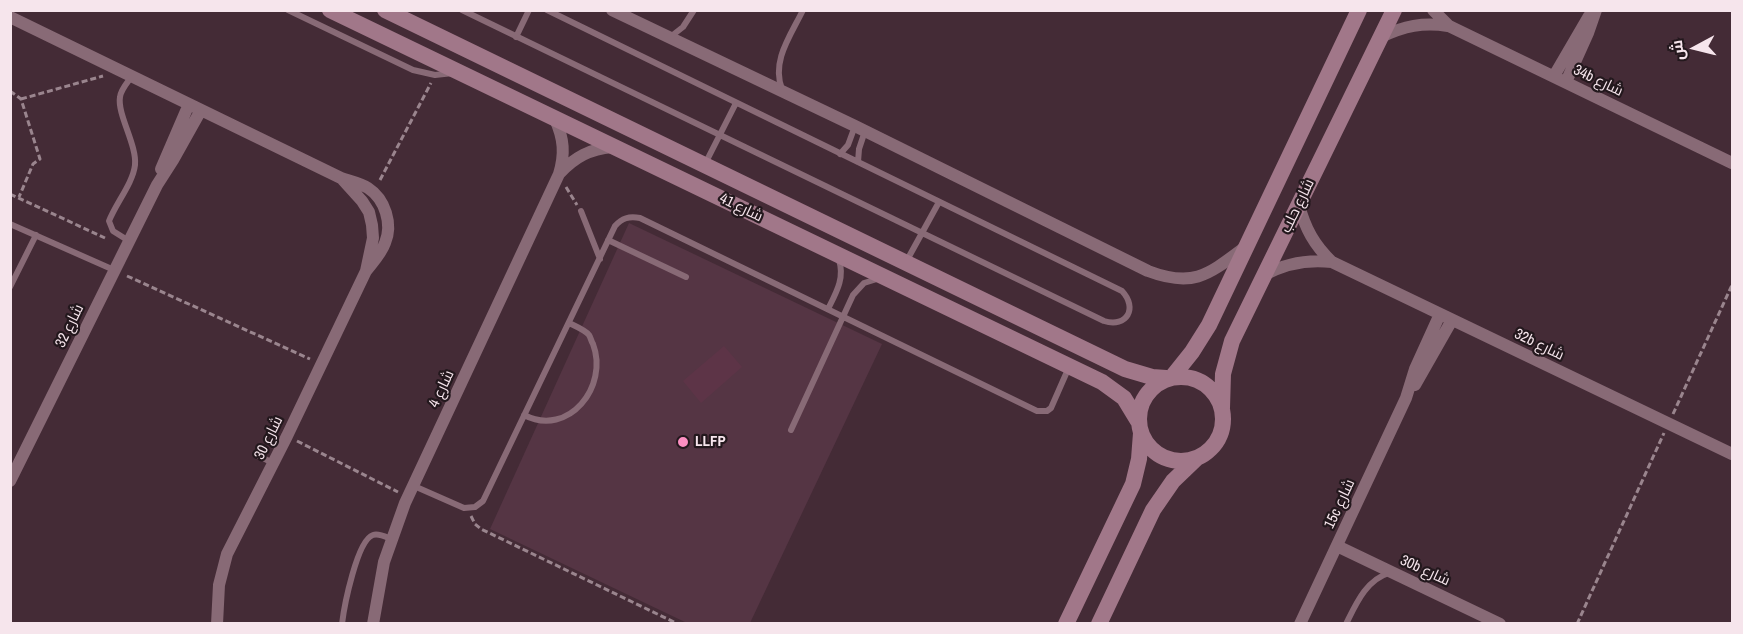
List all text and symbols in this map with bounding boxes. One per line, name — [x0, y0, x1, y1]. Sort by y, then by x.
north arrow — [1665, 18, 1725, 78]
text: ش — [1665, 39, 1689, 62]
street label: 34b شارع — [1570, 61, 1626, 101]
street label: شارع حلب — [1277, 176, 1319, 236]
street label: شارع 41 — [716, 190, 766, 226]
street label: شارع 32 — [52, 301, 88, 351]
street label: 32b شارع — [1511, 325, 1567, 365]
street label: شارع 4 — [426, 367, 458, 411]
street label: شارع 30 — [251, 413, 287, 463]
place label: LLFP — [695, 433, 726, 451]
marker: LLFP — [676, 435, 690, 449]
street label: 15c شارع — [1321, 476, 1359, 532]
street label: 30b شارع — [1397, 552, 1453, 590]

